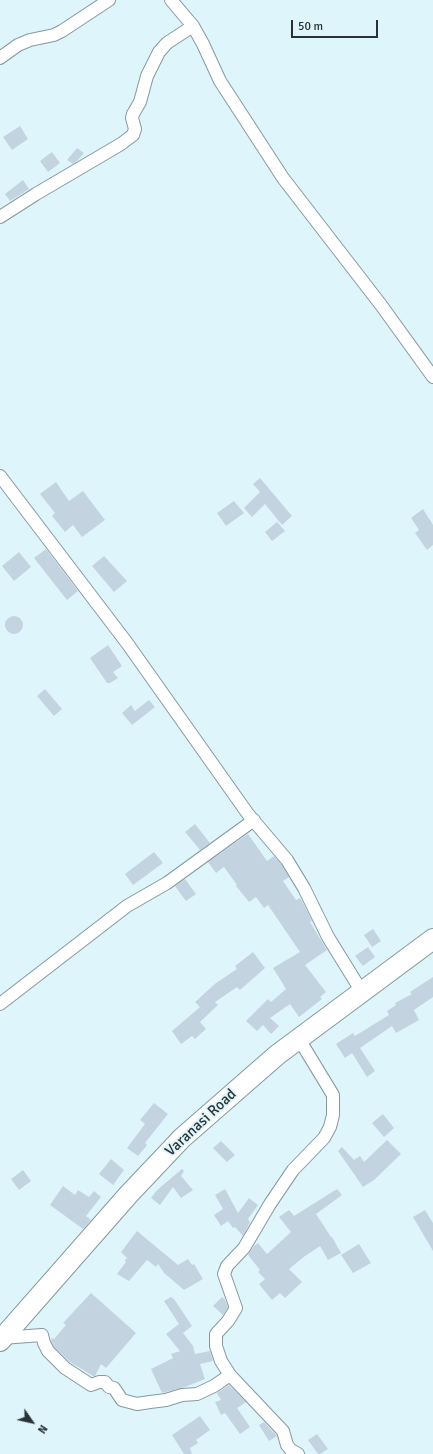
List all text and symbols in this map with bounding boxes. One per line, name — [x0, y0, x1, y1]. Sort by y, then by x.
scale bar — [293, 12, 380, 38]
text: 50 m — [298, 19, 323, 34]
street label: Varanasi Road — [162, 1086, 240, 1160]
north arrow — [12, 1402, 52, 1442]
text: N — [35, 1422, 50, 1436]

